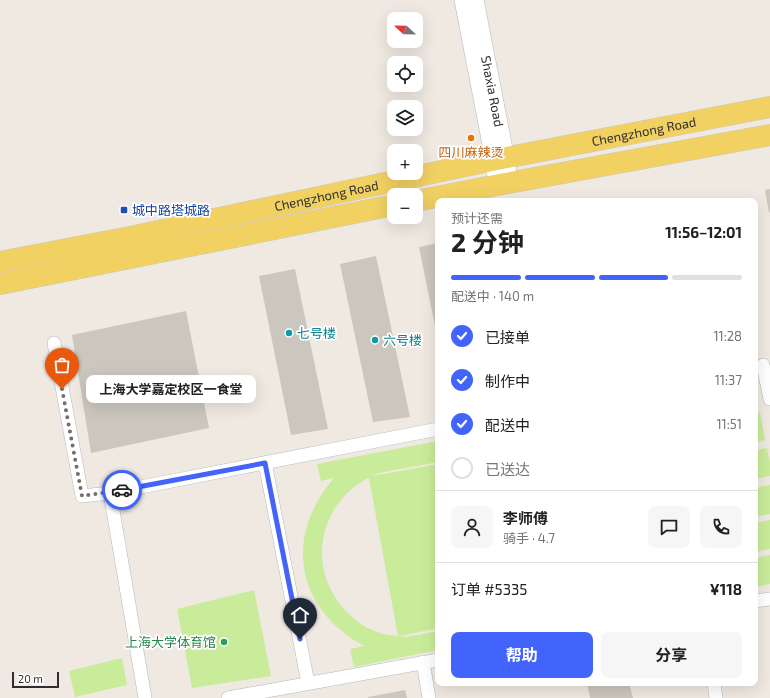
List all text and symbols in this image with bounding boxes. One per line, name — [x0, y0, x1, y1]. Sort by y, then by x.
north arrow — [387, 12, 423, 48]
map controls — [387, 12, 423, 224]
street label: Shaxia Road — [478, 54, 508, 128]
button: locate — [387, 56, 423, 92]
button: layers — [387, 100, 423, 136]
street label: Chengzhong Road — [590, 113, 697, 149]
marker: 四川麻辣烫 — [466, 133, 476, 143]
button: + — [387, 144, 423, 180]
place label: 四川麻辣烫 — [438, 144, 504, 160]
street label: Chengzhong Road — [273, 177, 380, 214]
button: − — [387, 188, 423, 224]
place label: 城中路塔城路 — [132, 202, 210, 218]
marker: 城中路塔城路 — [119, 205, 129, 215]
text: 预计还需 — [451, 210, 503, 226]
text: 11:56–12:01 — [665, 223, 742, 241]
text: 2 分钟 — [451, 226, 524, 257]
text: 配送中 · 140 m — [451, 288, 534, 304]
place label: 七号楼 — [297, 325, 336, 341]
icon: check — [451, 325, 473, 347]
marker: 七号楼 — [284, 328, 294, 338]
text: 已接单 — [485, 328, 530, 346]
text: 11:28 — [713, 328, 742, 344]
place label: 六号楼 — [383, 332, 422, 348]
marker: 六号楼 — [370, 335, 380, 345]
pin — [45, 348, 79, 389]
icon: bag — [51, 354, 73, 376]
icon: check — [451, 369, 473, 391]
text: 制作中 — [485, 372, 530, 390]
text: 11:37 — [715, 372, 742, 388]
callout: 上海大学嘉定校区一食堂 — [86, 375, 256, 403]
text: 上海大学嘉定校区一食堂 — [99, 381, 243, 397]
icon: check — [451, 413, 473, 435]
text: 配送中 — [485, 416, 530, 434]
text: 11:51 — [716, 416, 742, 432]
text: 已送达 — [485, 460, 530, 478]
courier — [102, 470, 142, 510]
icon: car — [111, 479, 133, 501]
button: person — [451, 506, 493, 548]
button: chat — [648, 506, 690, 548]
button: phone — [700, 506, 742, 548]
text: 李师傅 — [503, 509, 548, 527]
text: 骑手 · 4.7 — [503, 530, 555, 546]
text: 订单 #5335 — [451, 580, 527, 598]
text: ¥118 — [710, 580, 742, 598]
pin — [283, 598, 317, 639]
icon: home — [289, 604, 311, 626]
button: 帮助 — [451, 632, 593, 678]
button: 分享 — [601, 632, 742, 678]
place label: 上海大学体育馆 — [125, 634, 216, 650]
marker: 上海大学体育馆 — [219, 637, 229, 647]
scale bar — [12, 670, 59, 689]
text: 20 m — [18, 672, 43, 685]

